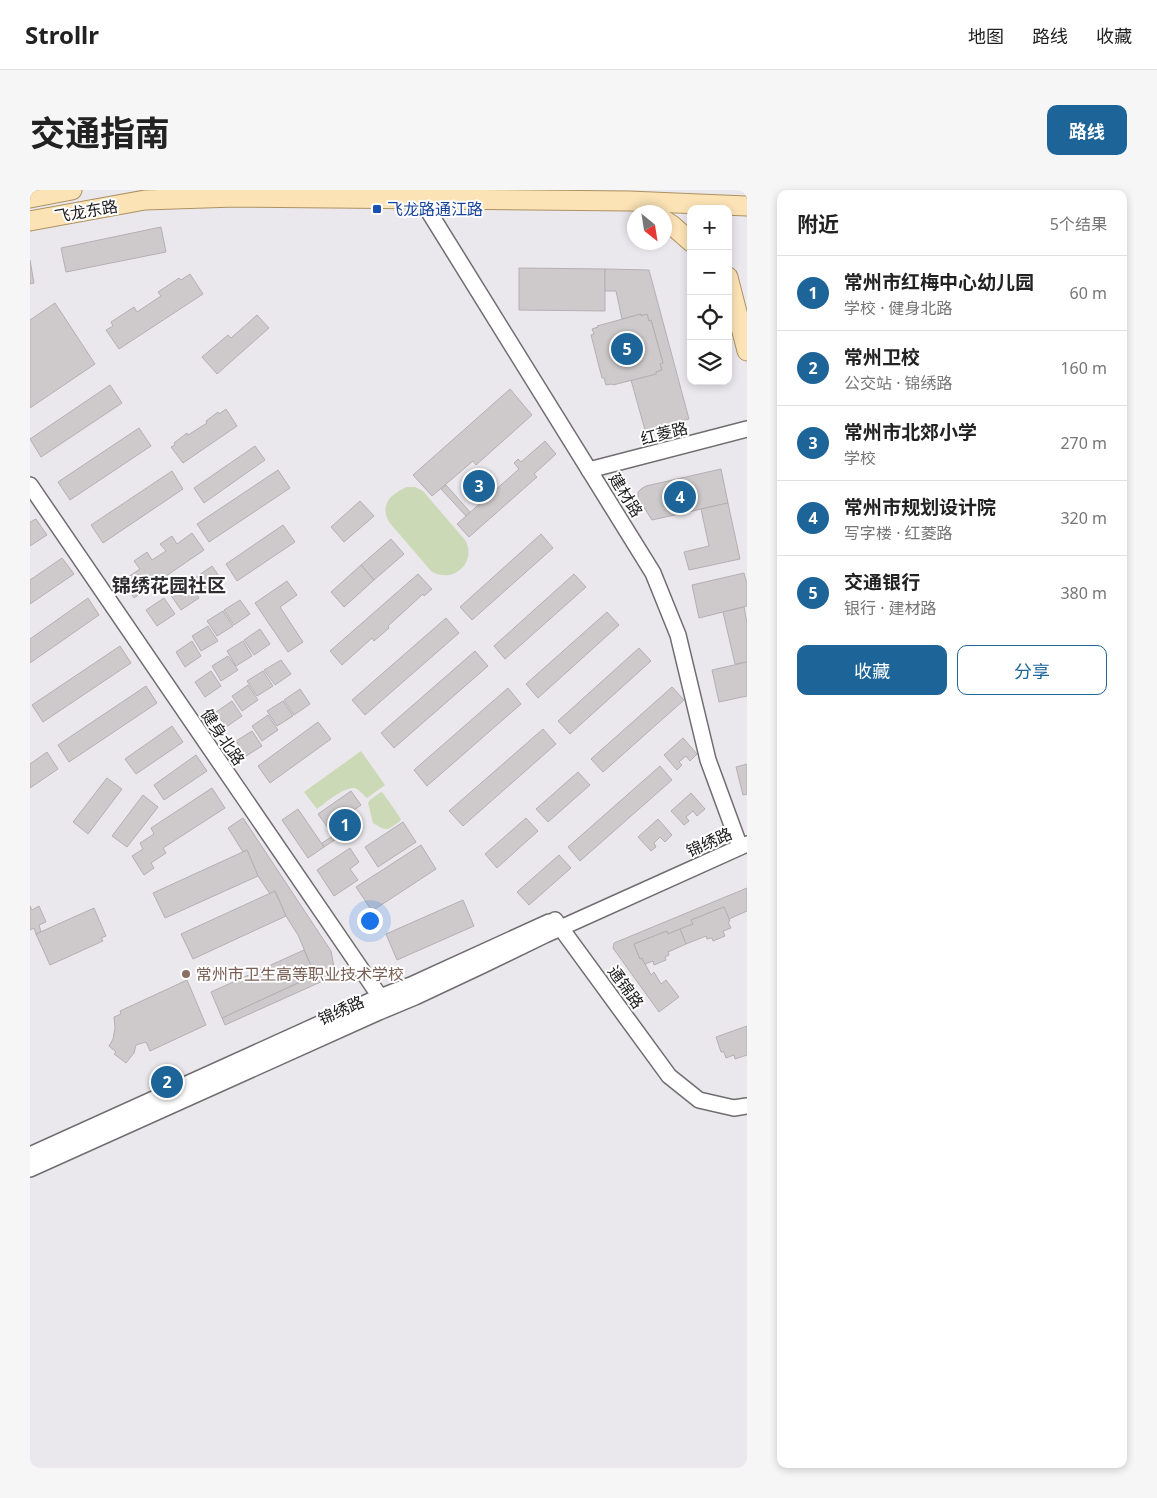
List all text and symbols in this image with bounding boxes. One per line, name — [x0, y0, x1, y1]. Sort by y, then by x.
text: Strollr — [25, 18, 99, 51]
text: 地图 — [968, 24, 1004, 48]
text: 路线 — [1032, 24, 1068, 48]
text: 收藏 — [1096, 24, 1132, 48]
button: 路线 — [1047, 105, 1127, 155]
text: 交通指南 — [30, 109, 170, 156]
street label: 飞龙东路 — [53, 195, 119, 227]
place label: 飞龙路通江路 — [387, 198, 483, 220]
marker: 飞龙路通江路 — [371, 203, 383, 215]
north arrow — [627, 205, 672, 250]
map controls — [687, 205, 732, 385]
button: + — [687, 205, 732, 250]
text: 附近 — [797, 210, 839, 238]
text: 5个结果 — [1050, 213, 1107, 235]
button: − — [687, 250, 732, 295]
text: 常州市红梅中心幼儿园 — [844, 269, 1034, 295]
text: 1 — [808, 282, 818, 304]
text: 60 m — [1070, 282, 1107, 304]
button: locate — [687, 295, 732, 340]
text: 学校 · 健身北路 — [844, 297, 953, 319]
pin: 5 — [611, 330, 643, 368]
button: layers — [687, 340, 732, 385]
text: 常州卫校 — [844, 344, 920, 370]
text: 2 — [808, 357, 818, 379]
text: 160 m — [1060, 357, 1107, 379]
text: 公交站 · 锦绣路 — [844, 372, 953, 394]
street label: 红菱路 — [638, 417, 690, 449]
text: 常州市北郊小学 — [844, 419, 977, 445]
text: 3 — [808, 432, 818, 454]
text: 270 m — [1060, 432, 1107, 454]
text: 学校 — [844, 447, 876, 469]
pin: 3 — [463, 467, 495, 505]
street label: 建材路 — [604, 469, 648, 521]
pin: 4 — [664, 478, 696, 516]
text: 常州市规划设计院 — [844, 494, 996, 520]
text: 4 — [808, 507, 818, 529]
text: 320 m — [1060, 507, 1107, 529]
text: 写字楼 · 红菱路 — [844, 522, 953, 544]
text: 交通银行 — [844, 569, 920, 595]
district label: 锦绣花园社区 — [112, 572, 226, 598]
text: 5 — [808, 582, 818, 604]
text: 380 m — [1060, 582, 1107, 604]
text: 银行 · 建材路 — [844, 597, 937, 619]
button: 收藏 — [797, 645, 947, 695]
button: 分享 — [957, 645, 1107, 695]
street label: 健身北路 — [196, 704, 250, 770]
pin: 1 — [329, 806, 361, 844]
street label: 锦绣路 — [683, 822, 735, 862]
your location — [357, 908, 383, 934]
street label: 通锦路 — [603, 961, 649, 1013]
place label: 常州市卫生高等职业技术学校 — [196, 963, 404, 985]
marker: 常州市卫生高等职业技术学校 — [180, 968, 192, 980]
street label: 锦绣路 — [315, 990, 367, 1030]
pin: 2 — [151, 1063, 183, 1101]

